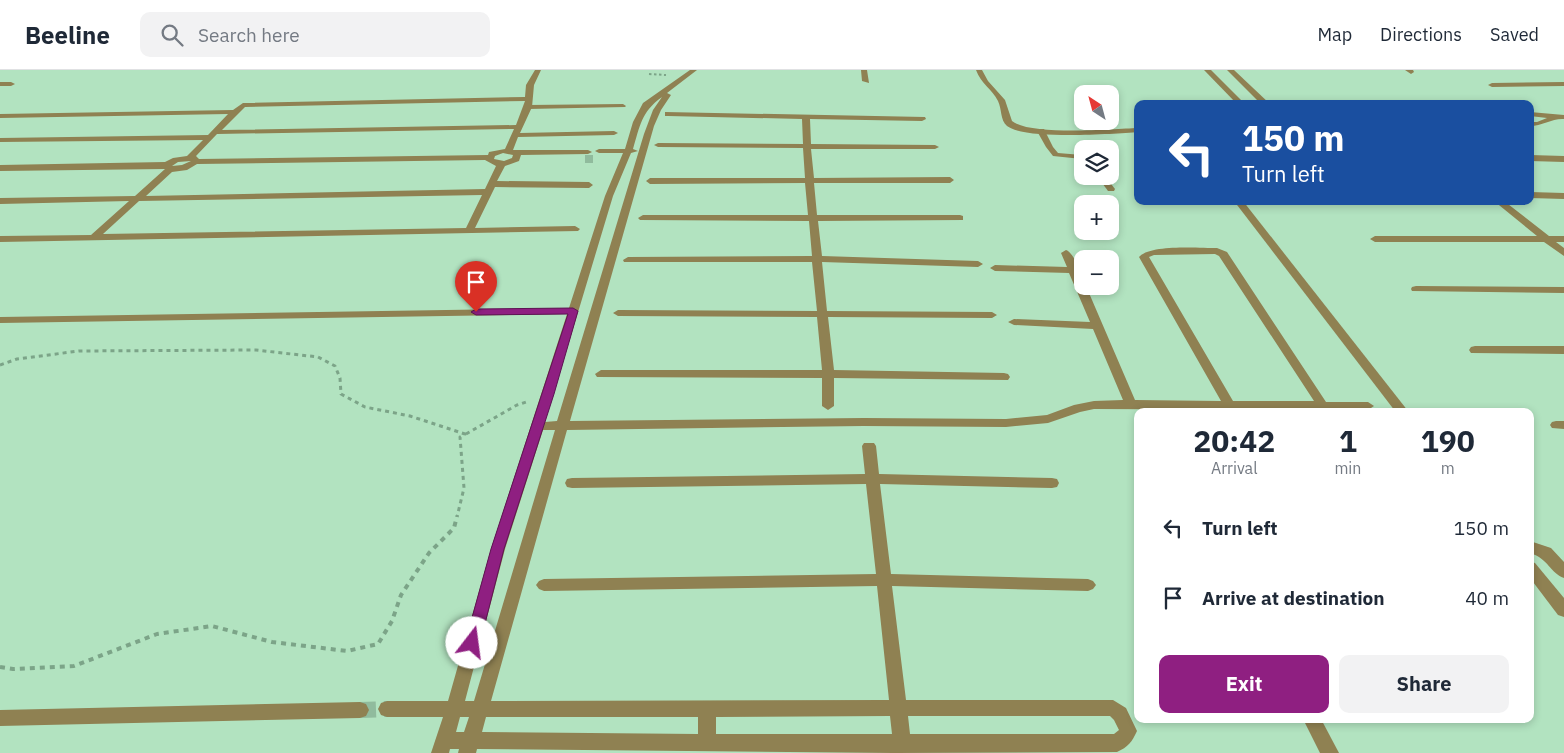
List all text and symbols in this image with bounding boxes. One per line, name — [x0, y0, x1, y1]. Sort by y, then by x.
search box — [140, 12, 490, 57]
text: Beeline — [25, 19, 110, 51]
icon: search — [158, 21, 186, 49]
text: Search here — [198, 23, 300, 47]
text: Map — [1317, 23, 1352, 46]
text: Directions — [1380, 23, 1462, 46]
text: Saved — [1490, 23, 1539, 46]
north arrow — [1074, 85, 1119, 130]
map controls — [1074, 85, 1119, 295]
text: 150 m — [1242, 115, 1345, 161]
icon: left — [1159, 120, 1224, 185]
button: layers — [1074, 140, 1119, 185]
text: Turn left — [1242, 159, 1325, 188]
button: + — [1074, 195, 1119, 240]
button: − — [1074, 250, 1119, 295]
pin — [455, 261, 497, 312]
icon: arrive — [462, 268, 490, 296]
text: 20:42 — [1193, 421, 1275, 460]
text: 1 — [1339, 421, 1357, 460]
text: 190 — [1421, 421, 1475, 460]
text: Arrival — [1211, 458, 1258, 478]
text: min — [1334, 458, 1361, 478]
text: m — [1441, 458, 1455, 478]
icon: left — [1159, 514, 1187, 542]
text: Turn left — [1202, 516, 1278, 540]
text: 150 m — [1454, 516, 1509, 540]
icon: arrive — [1159, 584, 1187, 612]
text: Arrive at destination — [1202, 586, 1385, 610]
text: 40 m — [1465, 586, 1509, 610]
position arrow — [445, 616, 497, 668]
button: Exit — [1159, 655, 1329, 713]
button: Share — [1339, 655, 1509, 713]

